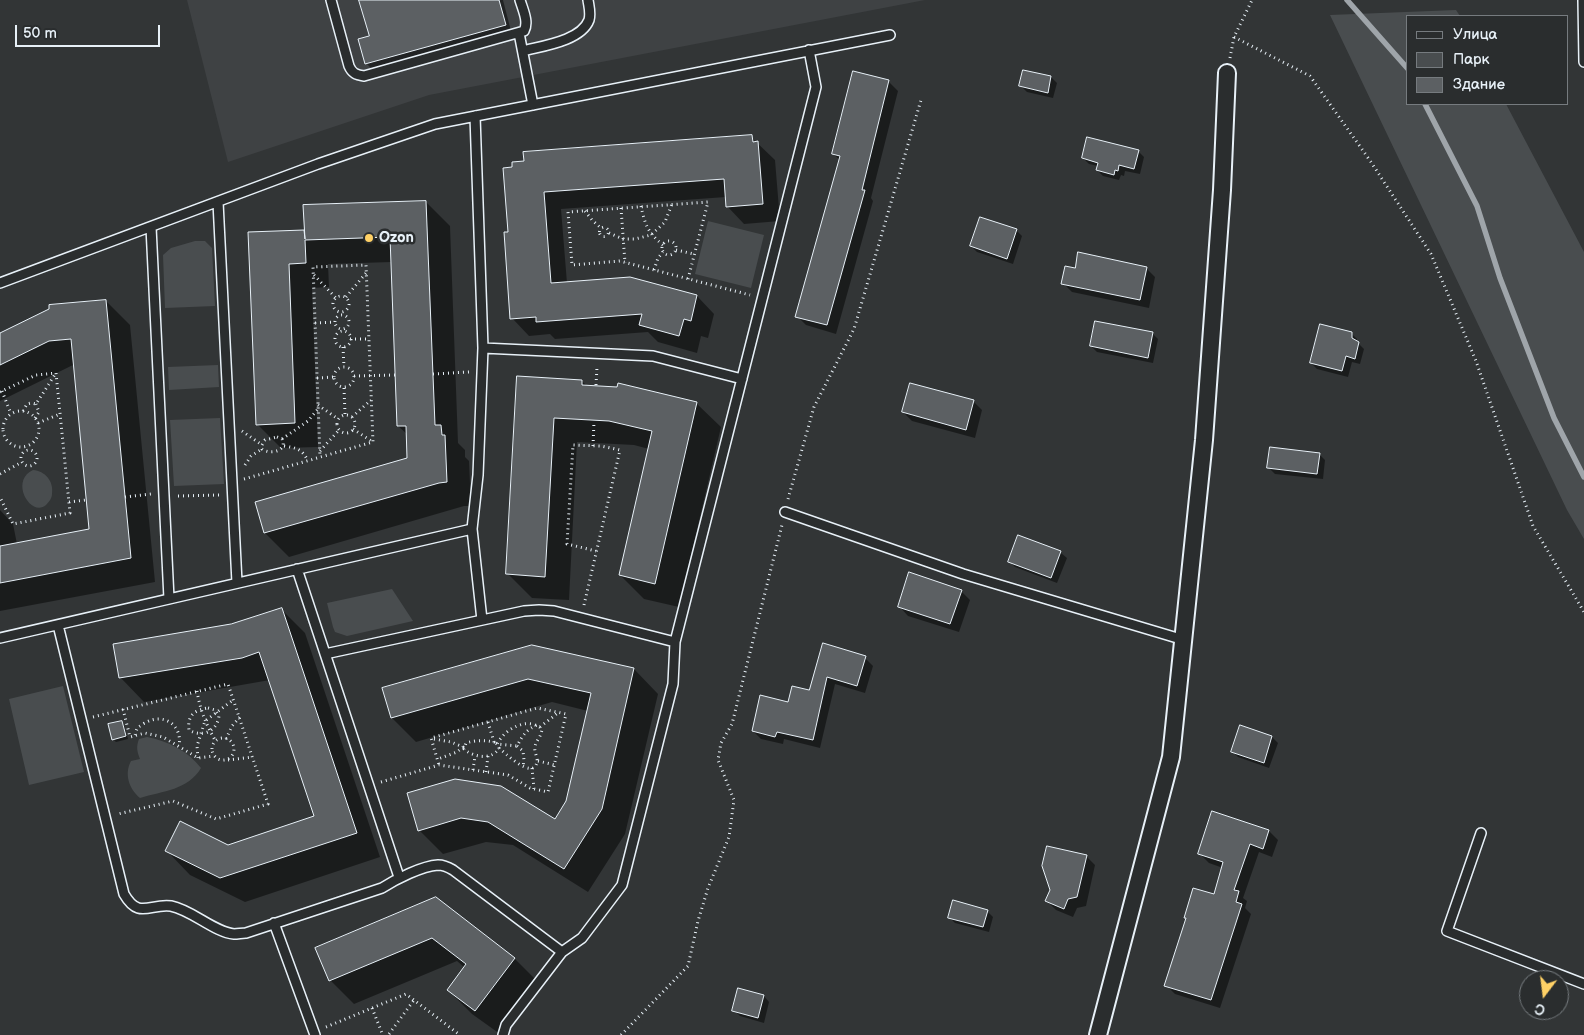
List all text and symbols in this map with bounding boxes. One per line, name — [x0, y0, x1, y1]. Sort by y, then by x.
scale bar — [18, 15, 162, 47]
legend — [1406, 15, 1569, 105]
text: 50 m — [23, 24, 57, 43]
text: Улица — [1453, 25, 1497, 44]
text: Парк — [1453, 50, 1490, 69]
text: Здание — [1453, 75, 1505, 94]
place label: Ozon — [379, 229, 414, 247]
marker: Ozon — [363, 232, 375, 244]
north arrow — [1519, 970, 1569, 1020]
text: С — [1533, 1000, 1547, 1018]

